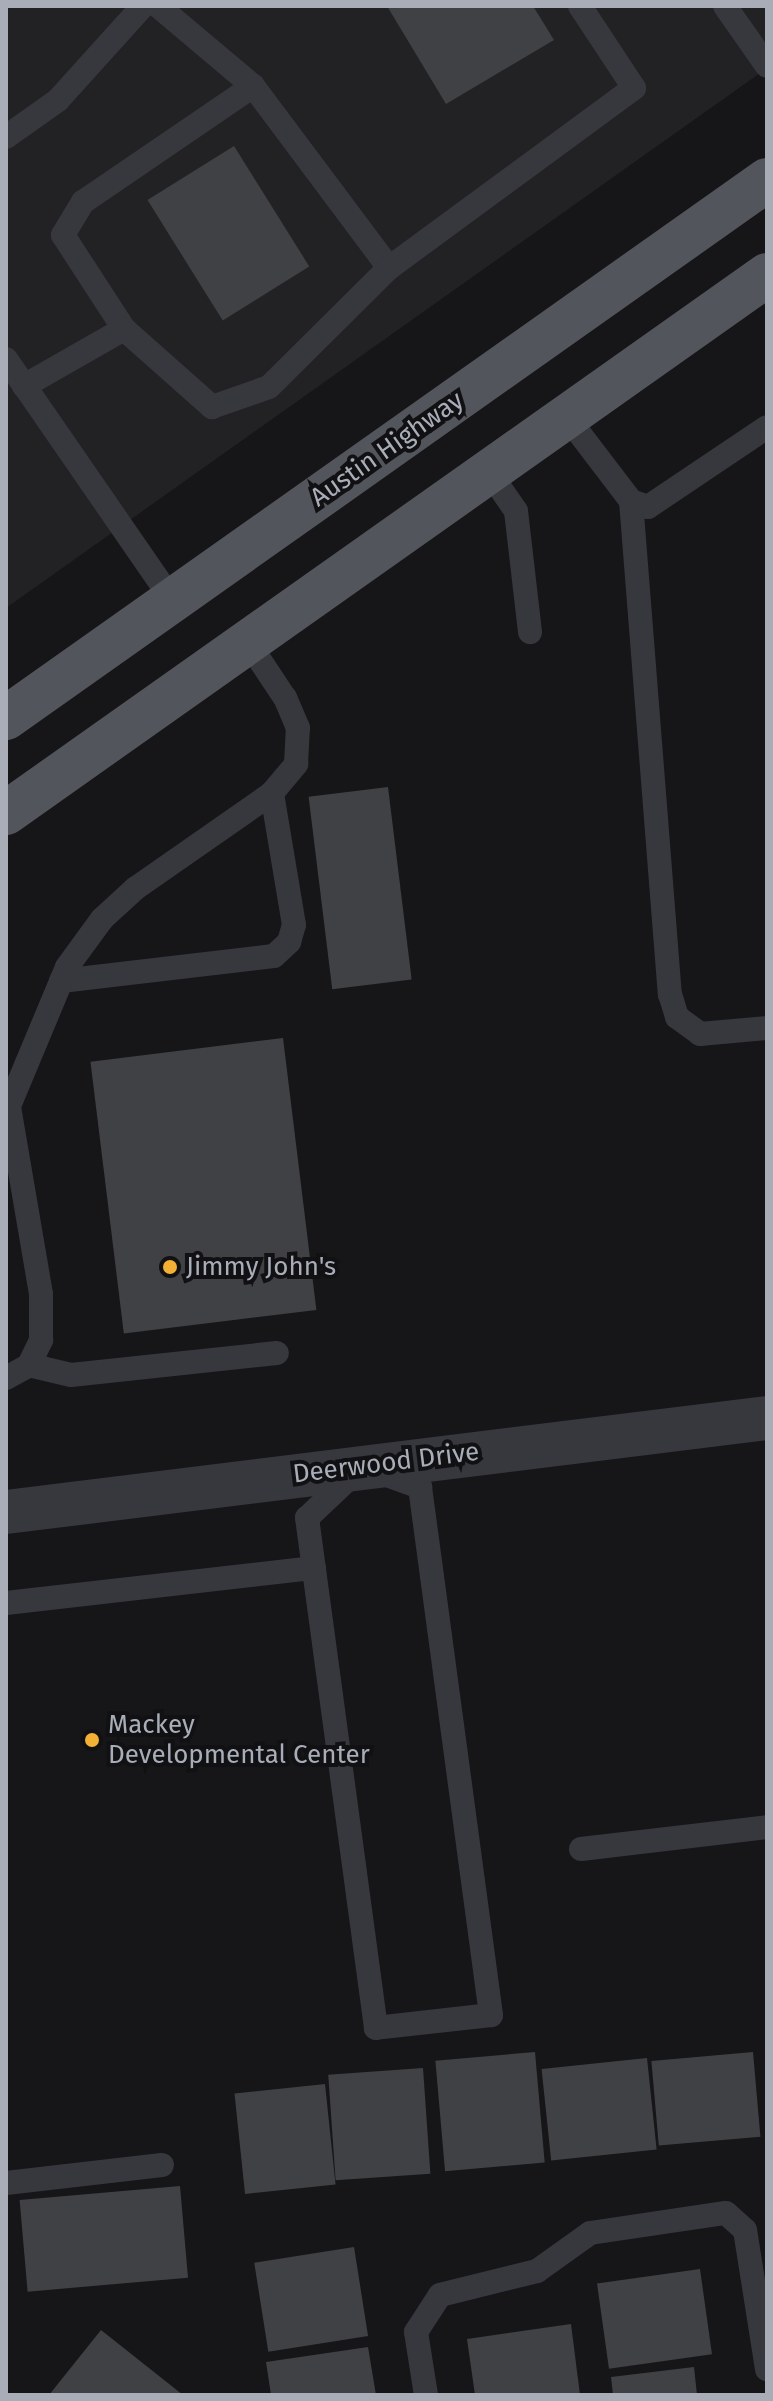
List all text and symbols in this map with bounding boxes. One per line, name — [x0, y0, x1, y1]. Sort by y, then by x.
street label: Austin Highway — [304, 385, 470, 513]
place label: Jimmy John's — [186, 1251, 336, 1283]
marker: Jimmy John's — [161, 1258, 179, 1276]
street label: Deerwood Drive — [291, 1436, 481, 1490]
place label: Mackey Developmental Center — [108, 1709, 370, 1770]
marker: Mackey Developmental Center — [83, 1731, 101, 1749]

